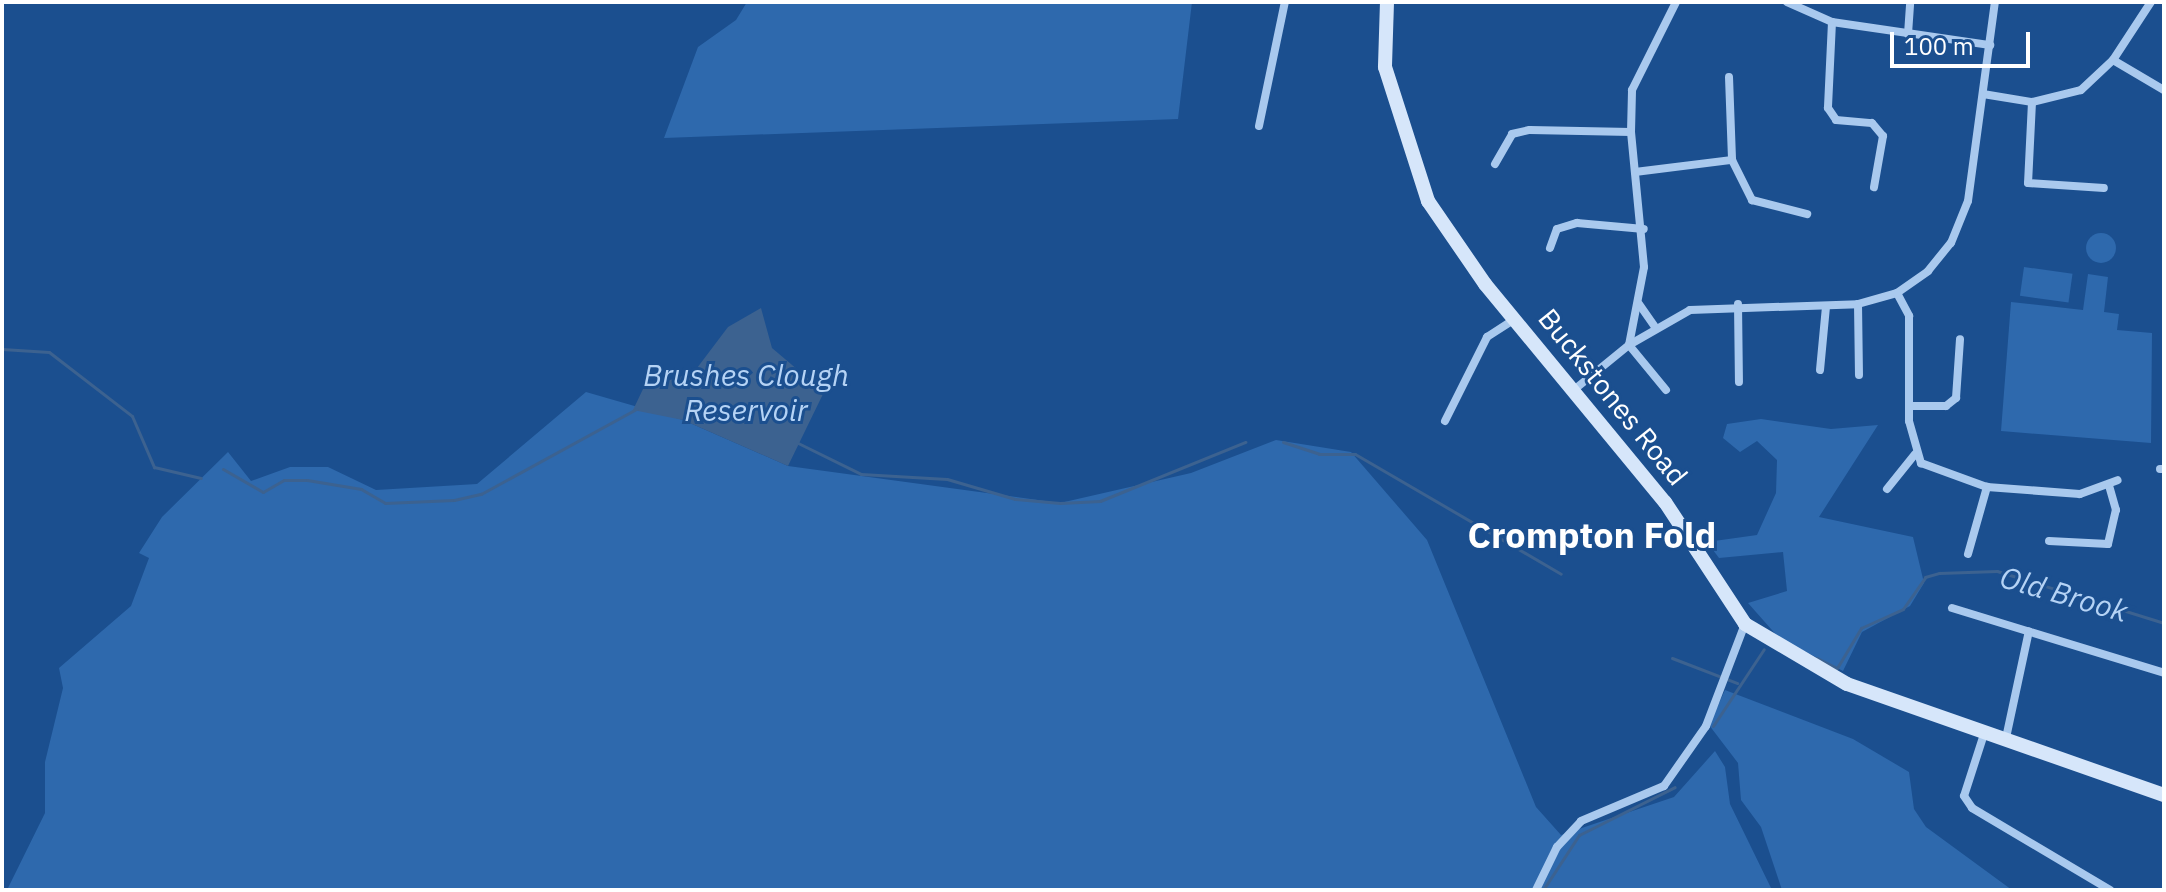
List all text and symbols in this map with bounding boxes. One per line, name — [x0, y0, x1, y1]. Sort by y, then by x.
scale bar — [1894, 16, 2034, 66]
text: 100 m — [1904, 30, 1974, 62]
street label: Buckstones Road — [1532, 302, 1694, 492]
water label: Brushes Clough Reservoir — [643, 357, 849, 428]
district label: Crompton Fold — [1468, 513, 1716, 557]
water label: Old Brook — [1996, 559, 2132, 629]

